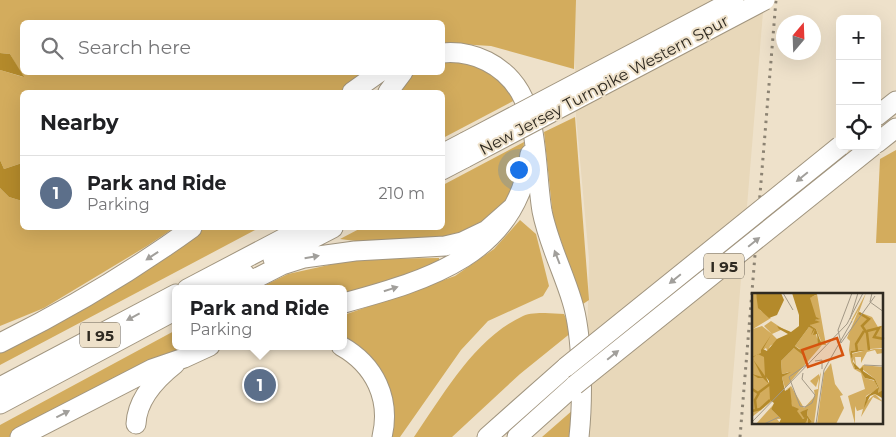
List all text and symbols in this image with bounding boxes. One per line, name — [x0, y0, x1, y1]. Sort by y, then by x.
street label: New Jersey Turnpike Western Spur — [476, 11, 732, 159]
north arrow — [776, 15, 821, 60]
map controls — [836, 15, 881, 150]
button: + — [836, 15, 881, 60]
search box — [20, 20, 445, 75]
icon: search — [38, 34, 66, 62]
text: Search here — [78, 36, 191, 59]
button: − — [836, 60, 881, 105]
button: locate — [836, 105, 881, 150]
text: Nearby — [40, 110, 119, 135]
your location — [506, 157, 532, 183]
one-way arrow — [796, 171, 809, 182]
text: Park and Ride — [87, 172, 227, 195]
text: 1 — [53, 184, 59, 203]
text: 210 m — [378, 184, 425, 203]
text: Parking — [87, 195, 150, 214]
one-way arrow — [747, 237, 760, 248]
one-way arrow — [553, 249, 561, 264]
one-way arrow — [145, 251, 159, 261]
one-way arrow — [305, 252, 321, 260]
road number: I 95 — [704, 254, 744, 278]
one-way arrow — [669, 273, 682, 284]
popup — [172, 285, 347, 350]
one-way arrow — [383, 285, 398, 293]
inset map — [752, 293, 884, 424]
text: Park and Ride — [190, 297, 329, 320]
one-way arrow — [126, 313, 140, 321]
text: Parking — [190, 320, 252, 339]
road number: I 95 — [80, 322, 120, 348]
one-way arrow — [606, 349, 619, 360]
pin: 1 — [244, 366, 276, 404]
one-way arrow — [56, 410, 70, 418]

